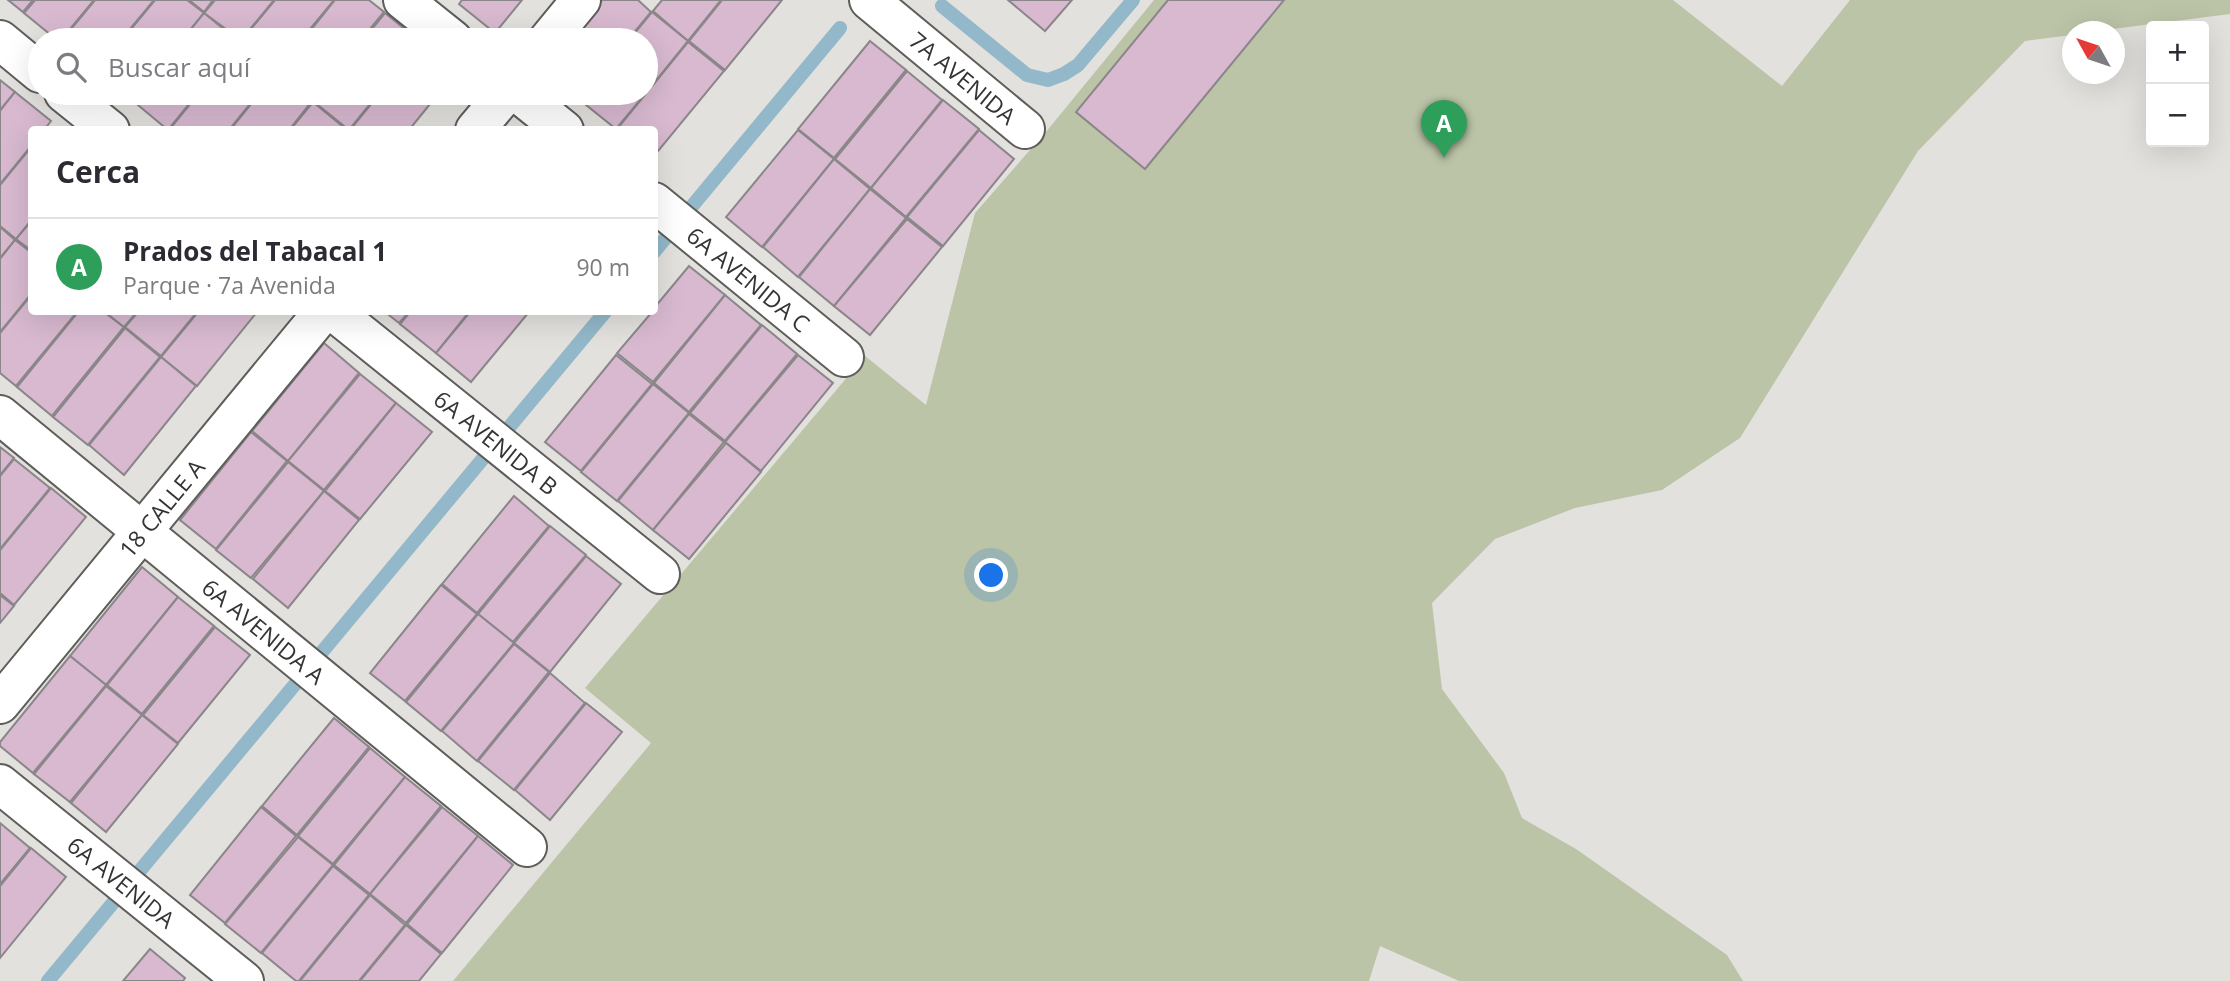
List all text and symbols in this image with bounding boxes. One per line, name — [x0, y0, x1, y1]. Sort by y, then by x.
north arrow — [2062, 21, 2125, 84]
map controls — [2146, 21, 2209, 147]
button: + — [2146, 21, 2209, 84]
street label: 7A AVENIDA — [903, 24, 1024, 132]
search box — [28, 28, 658, 105]
icon: search — [52, 48, 90, 86]
text: Buscar aquí — [108, 49, 250, 85]
button: − — [2146, 84, 2209, 147]
pin: A — [1421, 100, 1467, 158]
text: Cerca — [56, 151, 140, 192]
street label: 6A AVENIDA C — [680, 219, 817, 339]
text: Prados del Tabacal 1 — [123, 233, 387, 269]
text: A — [71, 251, 87, 283]
text: 90 m — [576, 251, 630, 283]
text: Parque · 7a Avenida — [123, 269, 336, 301]
street label: 6A AVENIDA B — [427, 383, 565, 502]
street label: 18 CALLE A — [111, 452, 212, 564]
your location — [974, 558, 1008, 592]
street label: 6A AVENIDA A — [195, 571, 332, 691]
street label: 6A AVENIDA — [61, 829, 182, 935]

